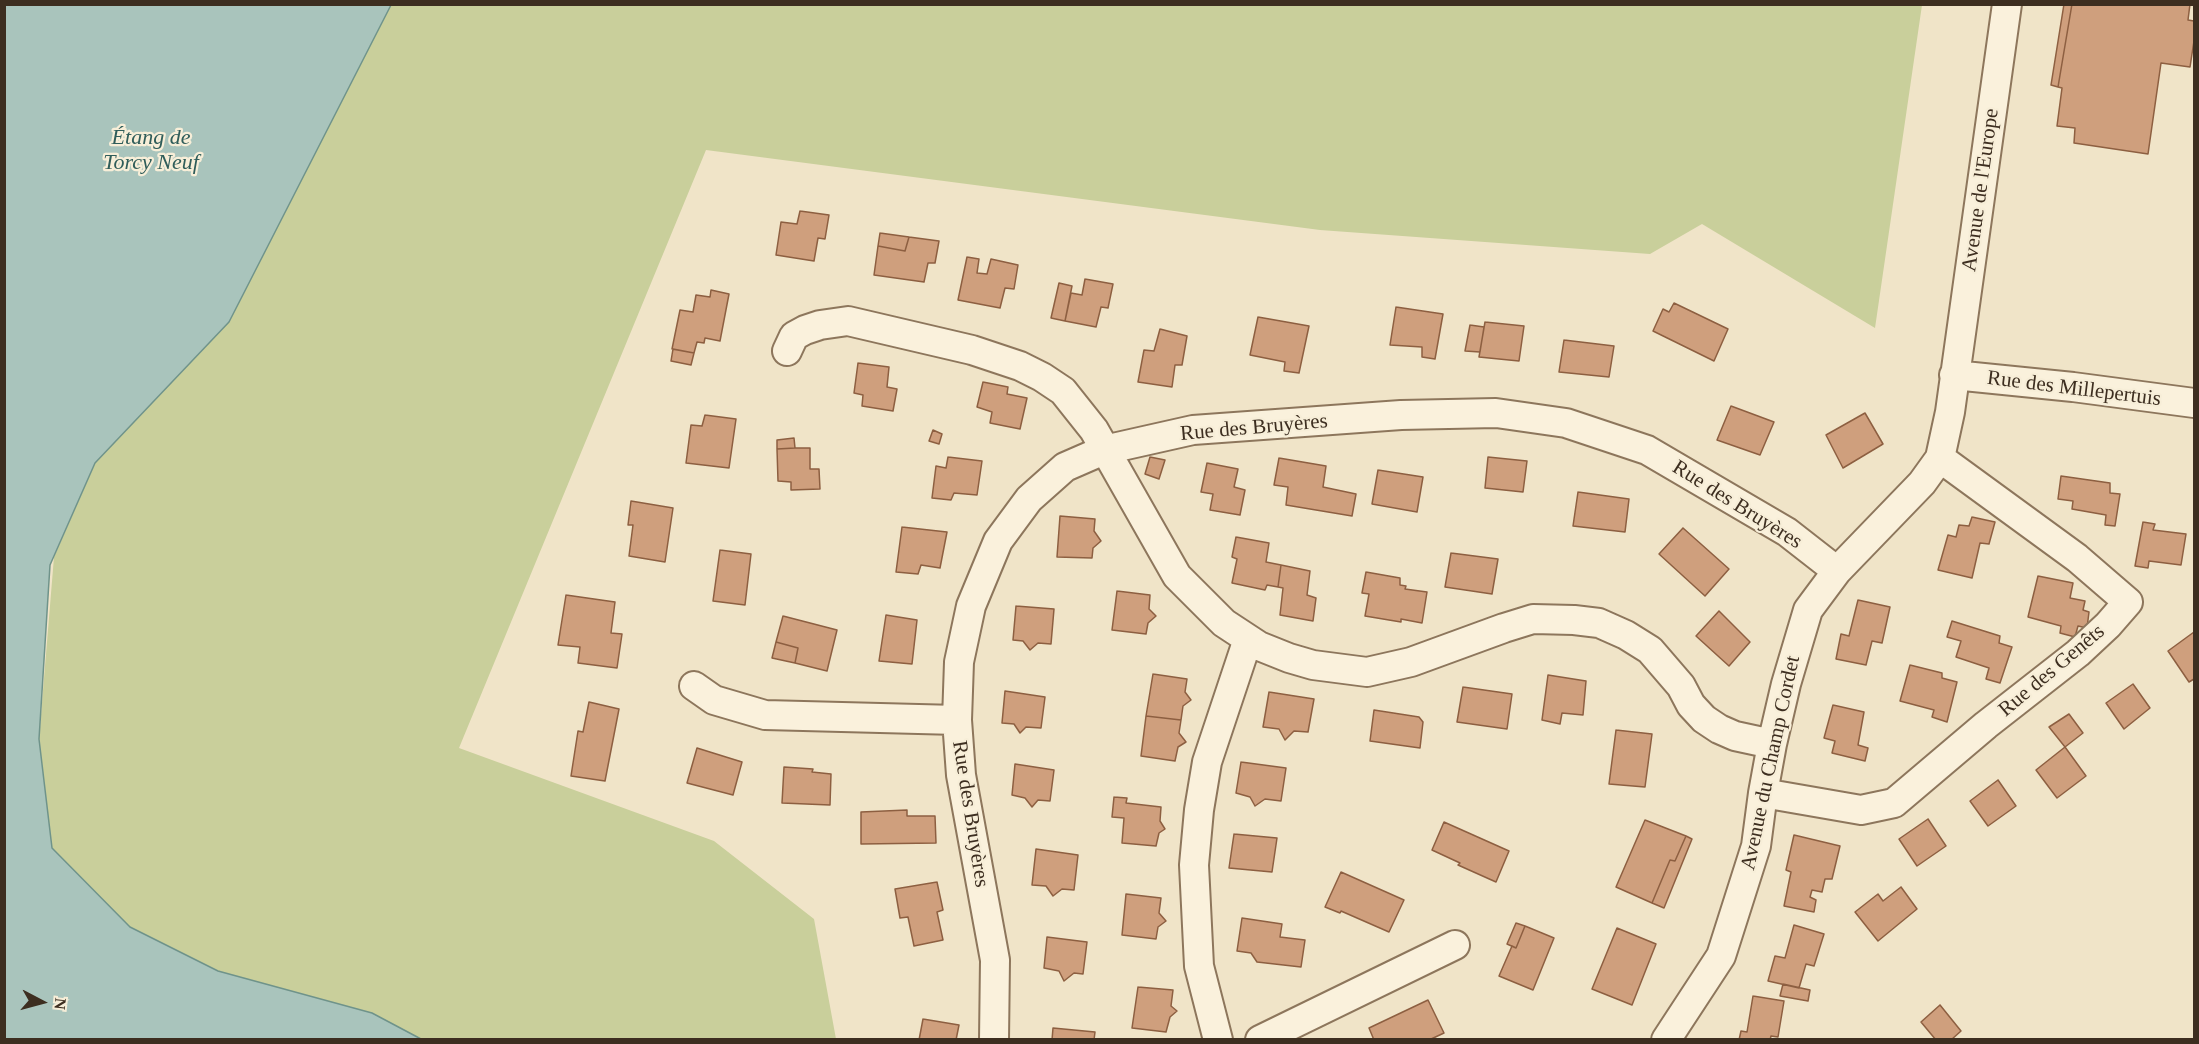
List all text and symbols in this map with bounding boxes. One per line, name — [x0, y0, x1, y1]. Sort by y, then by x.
street label: Avenue de l'Europe — [1957, 107, 2005, 273]
water label: Étang de Torcy Neuf — [103, 125, 199, 176]
street label: Rue des Millepertuis — [1986, 366, 2162, 412]
street label: Rue des Bruyères — [1179, 409, 1329, 447]
street label: Rue des Bruyères — [1668, 455, 1806, 555]
street label: Rue des Genêts — [1994, 619, 2110, 723]
street label: Avenue du Champ Cordet — [1736, 654, 1806, 872]
street label: Rue des Bruyères — [946, 739, 994, 889]
north arrow — [12, 972, 72, 1032]
text: N — [51, 997, 69, 1011]

